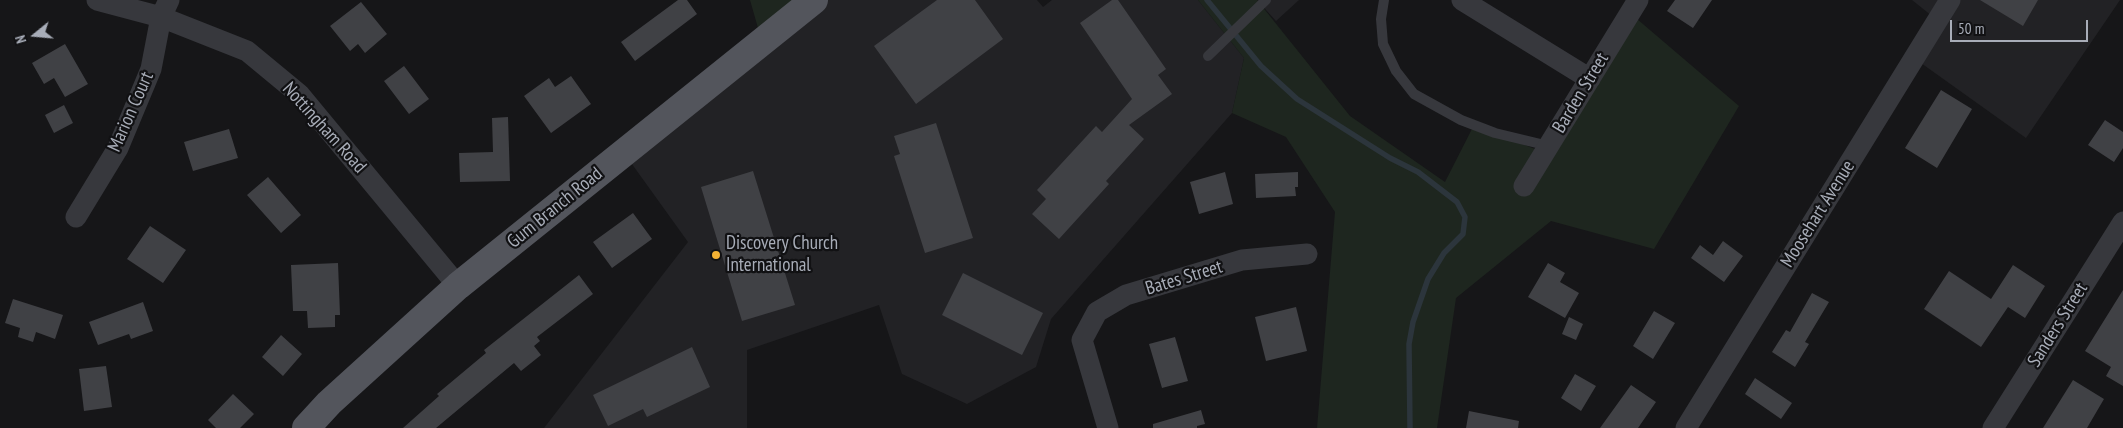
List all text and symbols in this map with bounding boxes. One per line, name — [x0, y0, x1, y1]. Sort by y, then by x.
north arrow — [10, 10, 60, 60]
scale bar — [1953, 10, 2090, 42]
text: 50 m — [1958, 19, 1984, 38]
text: N — [11, 33, 30, 46]
street label: Barden Street — [1548, 49, 1614, 137]
street label: Marion Court — [103, 68, 159, 156]
street label: Nottingham Road — [277, 78, 371, 178]
street label: Moosehart Avenue — [1776, 156, 1860, 272]
street label: Gum Branch Road — [503, 163, 607, 253]
place label: Discovery Church International — [726, 233, 838, 277]
marker: Discovery Church International — [710, 249, 722, 261]
street label: Bates Street — [1143, 256, 1225, 300]
street label: Sanders Street — [2023, 279, 2093, 371]

